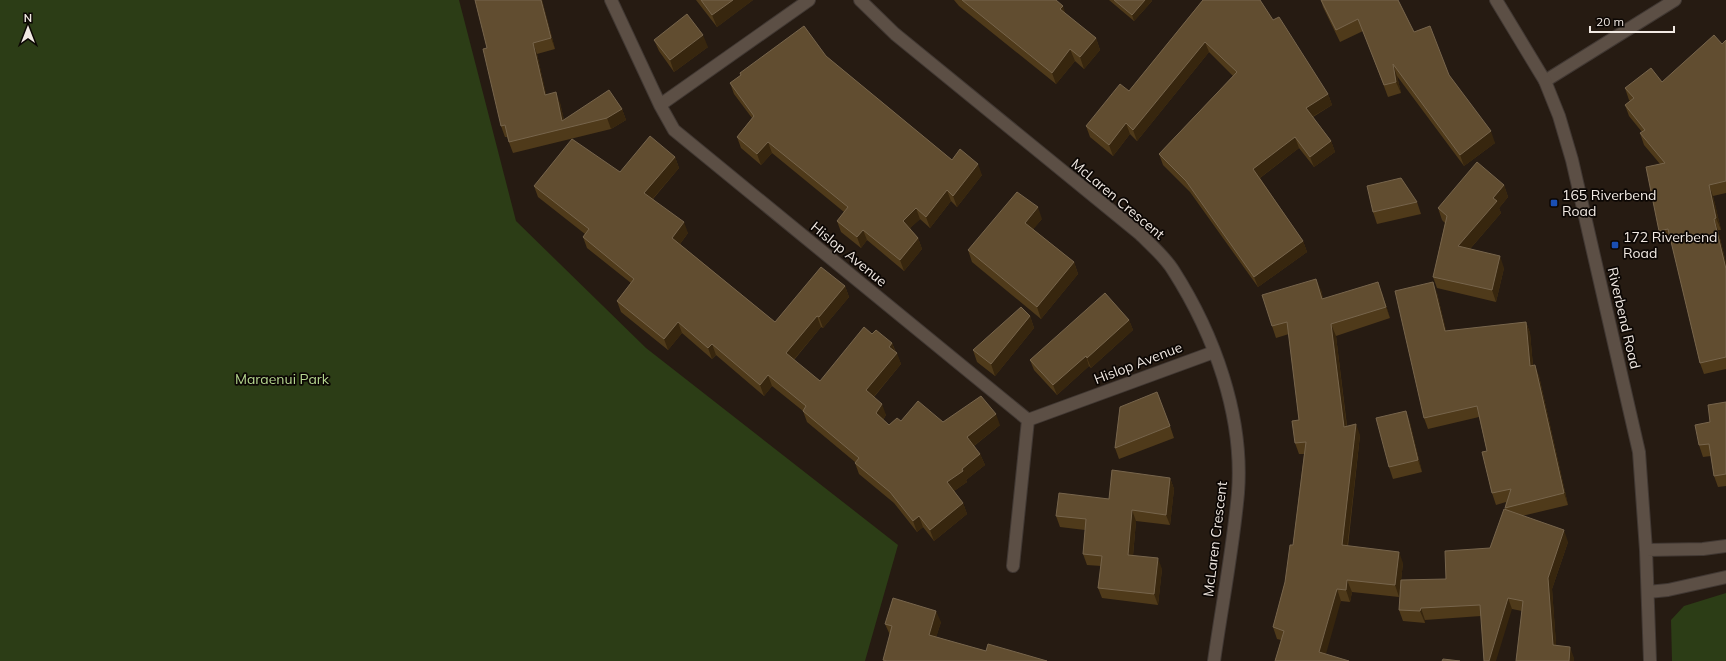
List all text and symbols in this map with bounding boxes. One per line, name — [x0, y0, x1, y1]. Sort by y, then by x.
north arrow — [8, 8, 48, 48]
scale bar — [1590, 8, 1674, 34]
text: N — [24, 11, 32, 25]
text: 20 m — [1596, 14, 1624, 29]
street label: McLaren Crescent — [1068, 155, 1168, 243]
place label: 165 Riverbend Road — [1562, 186, 1657, 220]
marker: 165 Riverbend Road — [1549, 198, 1559, 208]
street label: Hislop Avenue — [807, 218, 891, 290]
place label: 172 Riverbend Road — [1623, 228, 1718, 262]
marker: 172 Riverbend Road — [1610, 240, 1620, 250]
street label: Riverbend Road — [1604, 265, 1644, 371]
street label: Hislop Avenue — [1091, 338, 1185, 388]
park label: Maraenui Park — [235, 370, 330, 388]
street label: McLaren Crescent — [1199, 480, 1231, 598]

